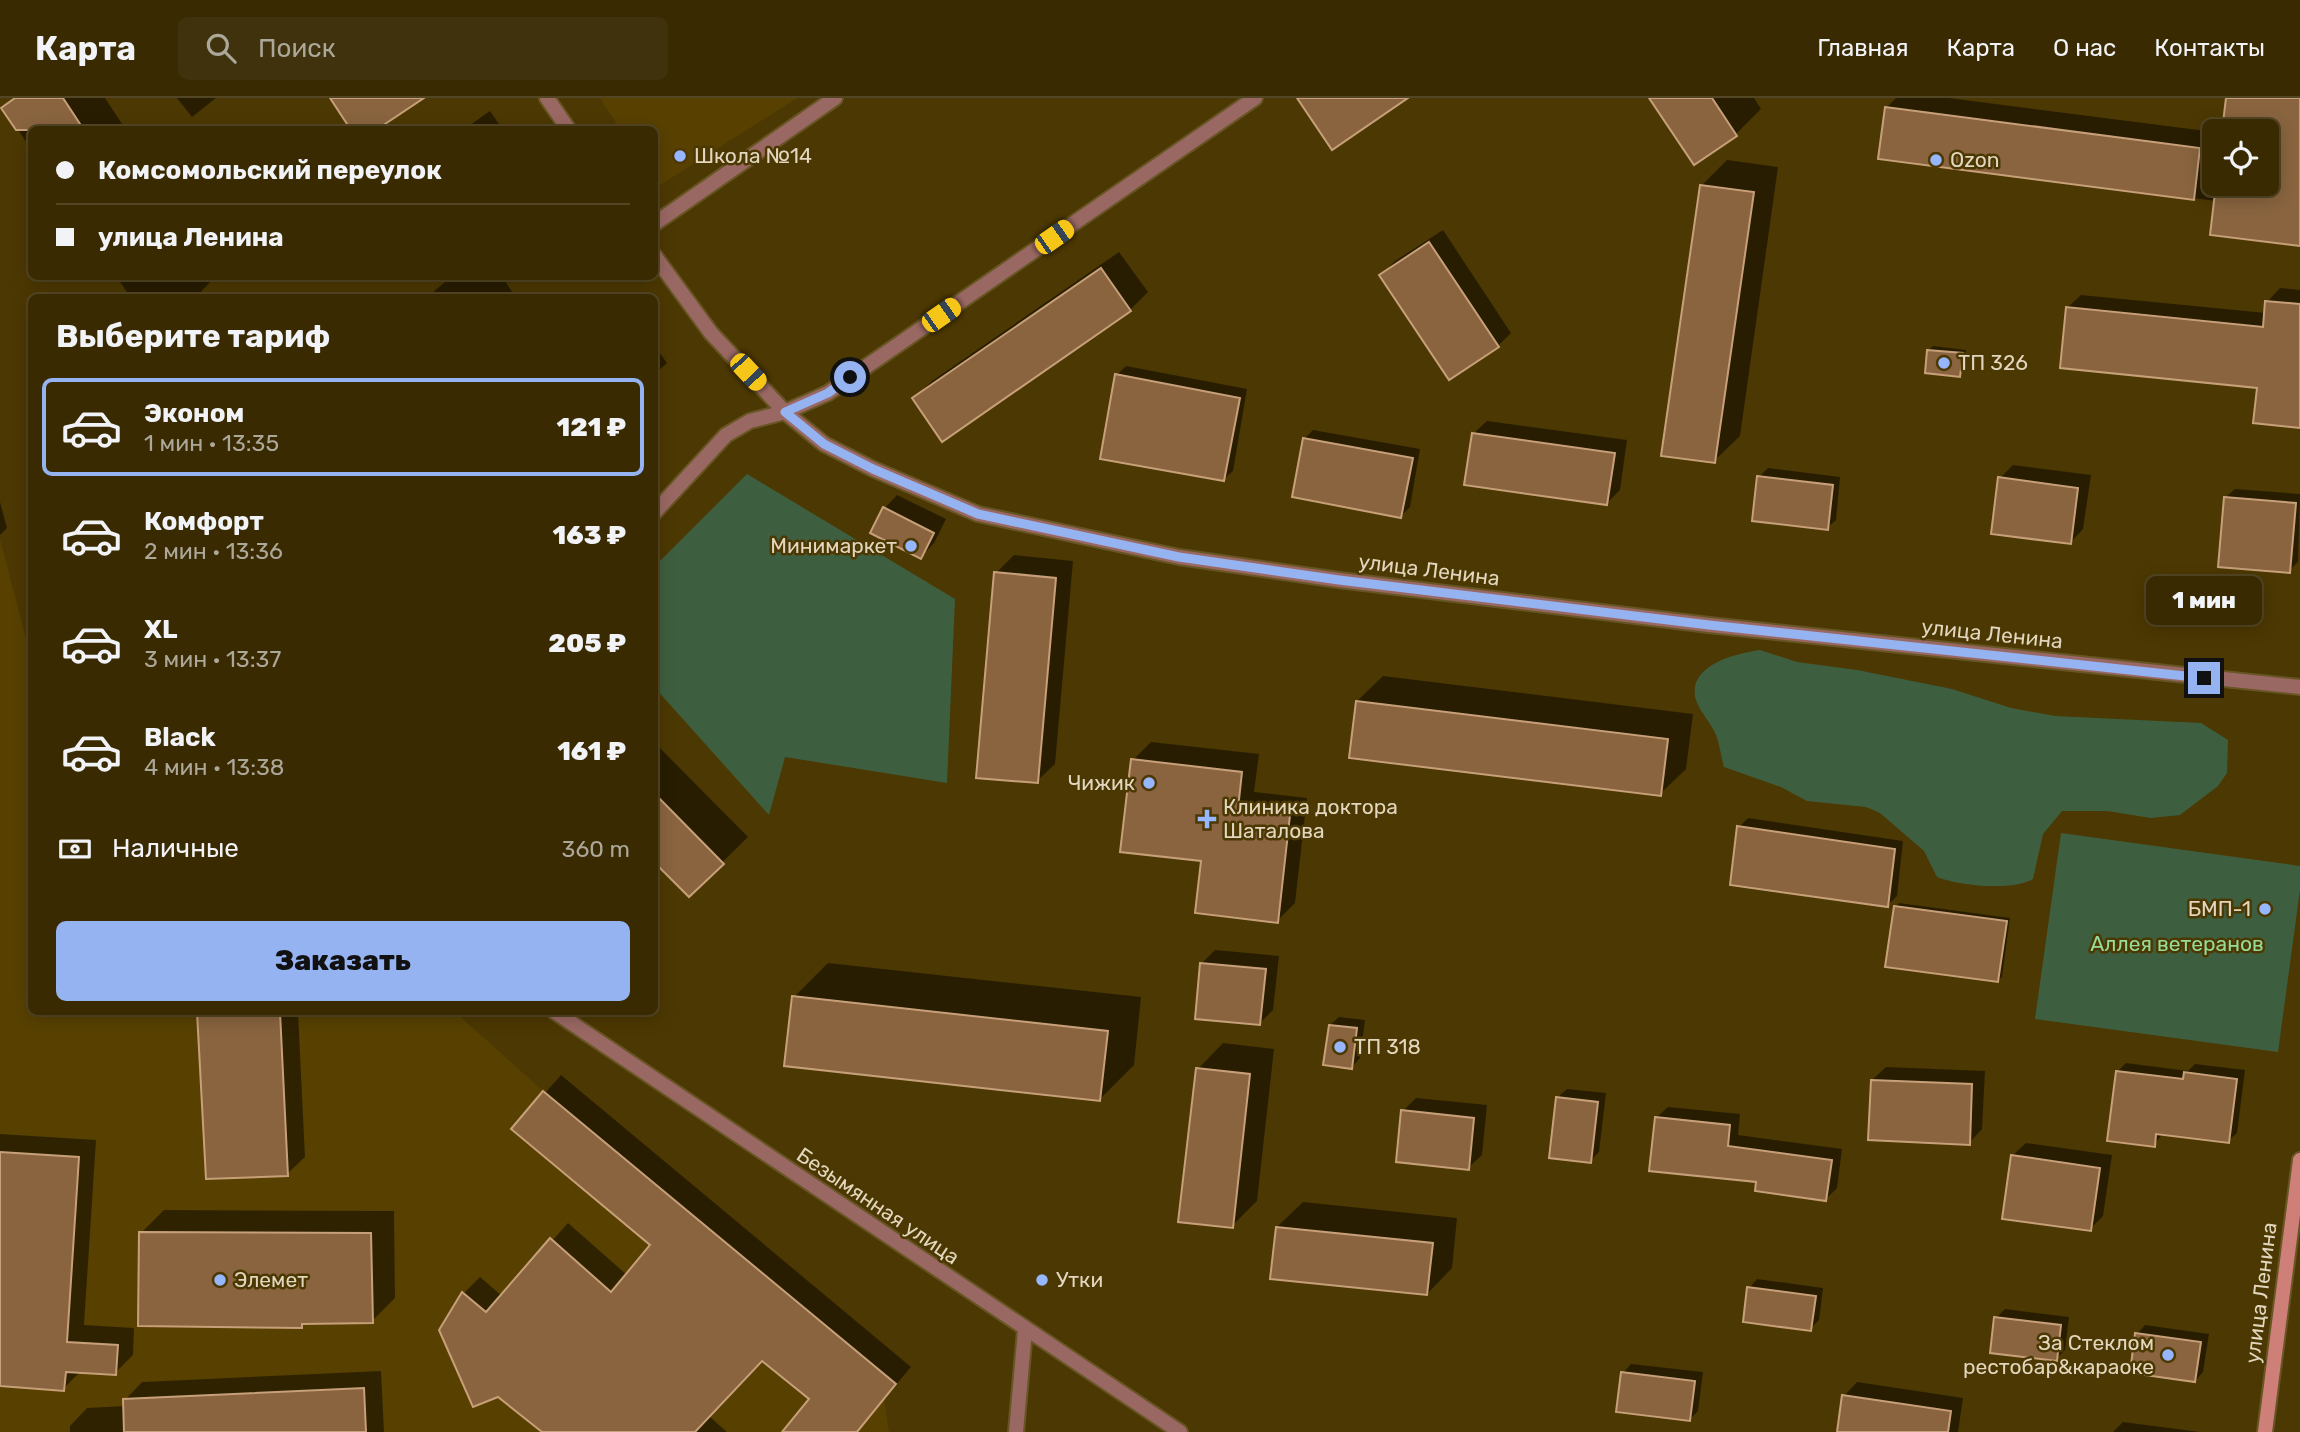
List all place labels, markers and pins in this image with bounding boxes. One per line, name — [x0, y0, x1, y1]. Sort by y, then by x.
place label: Школа №14 — [694, 143, 812, 168]
place label: Ozon — [1950, 147, 2000, 172]
marker: Школа №14 — [672, 148, 688, 164]
marker: Ozon — [1928, 152, 1944, 168]
place label: ТП 326 — [1958, 350, 2028, 375]
marker: ТП 326 — [1936, 355, 1952, 371]
place label: Минимаркет — [770, 533, 897, 558]
marker: Минимаркет — [903, 538, 919, 554]
place label: Чижик — [1068, 770, 1135, 795]
marker: Чижик — [1141, 775, 1157, 791]
place label: Клиника доктора Шаталова — [1223, 794, 1398, 843]
marker: Клиника доктора Шаталова — [1197, 809, 1217, 829]
place label: БМП-1 — [2188, 896, 2251, 921]
marker: БМП-1 — [2257, 901, 2273, 917]
place label: ТП 318 — [1354, 1034, 1421, 1059]
marker: ТП 318 — [1332, 1039, 1348, 1055]
place label: Элемет — [234, 1267, 308, 1292]
place label: Утки — [1056, 1267, 1103, 1292]
marker: Элемет — [212, 1272, 228, 1288]
marker: Утки — [1034, 1272, 1050, 1288]
place label: За Стеклом рестобар&караоке — [1963, 1330, 2154, 1379]
marker: За Стеклом рестобар&караоке — [2160, 1347, 2176, 1363]

